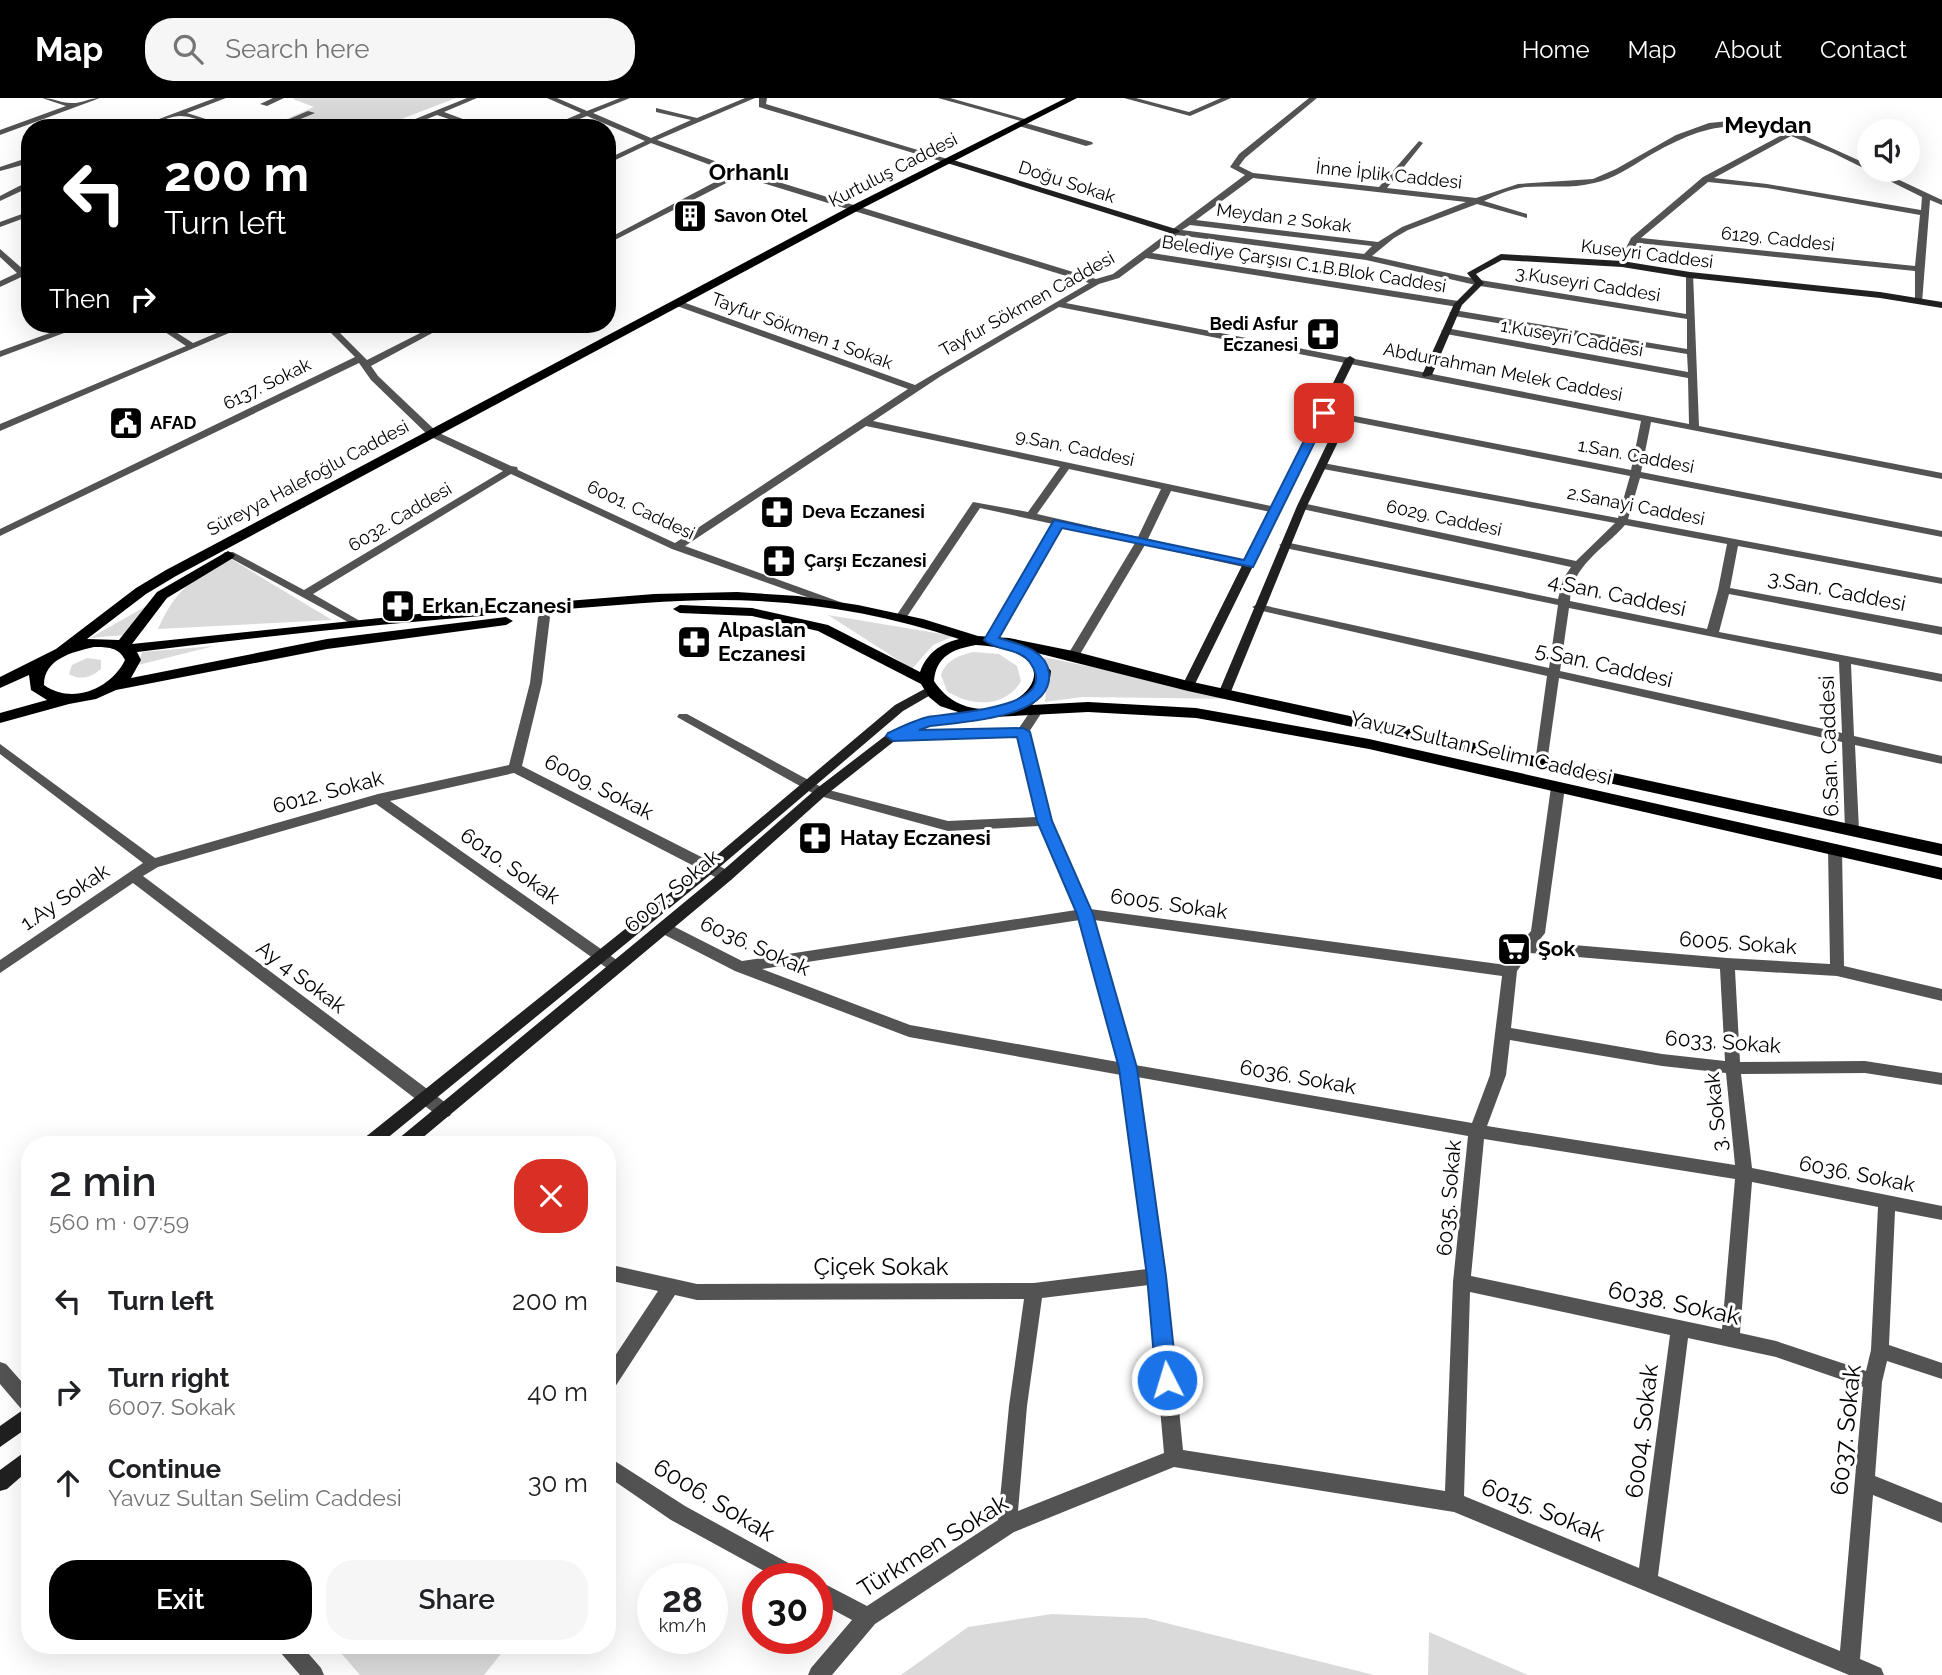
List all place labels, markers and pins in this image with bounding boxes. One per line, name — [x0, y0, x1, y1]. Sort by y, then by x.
building icon: Savon Otel — [671, 197, 709, 235]
place label: Savon Otel — [714, 205, 808, 226]
place label: Bedi Asfur Eczanesi — [1209, 313, 1298, 355]
pharmacy icon: Bedi Asfur Eczanesi — [1304, 315, 1342, 353]
pin — [1294, 383, 1354, 443]
public building icon: AFAD — [107, 404, 145, 442]
place label: AFAD — [150, 412, 197, 433]
pharmacy icon: Deva Eczanesi — [758, 493, 796, 531]
place label: Deva Eczanesi — [802, 501, 925, 522]
pharmacy icon: Çarşı Eczanesi — [760, 542, 798, 580]
place label: Çarşı Eczanesi — [804, 550, 927, 571]
pharmacy icon: Erkan Eczanesi — [379, 587, 417, 625]
place label: Erkan Eczanesi — [422, 593, 572, 618]
place label: Alpaslan Eczanesi — [718, 617, 806, 666]
pharmacy icon: Alpaslan Eczanesi — [675, 623, 713, 661]
pharmacy icon: Hatay Eczanesi — [796, 819, 834, 857]
place label: Hatay Eczanesi — [840, 825, 991, 850]
supermarket icon: Şok — [1495, 930, 1533, 968]
place label: Şok — [1538, 936, 1576, 961]

